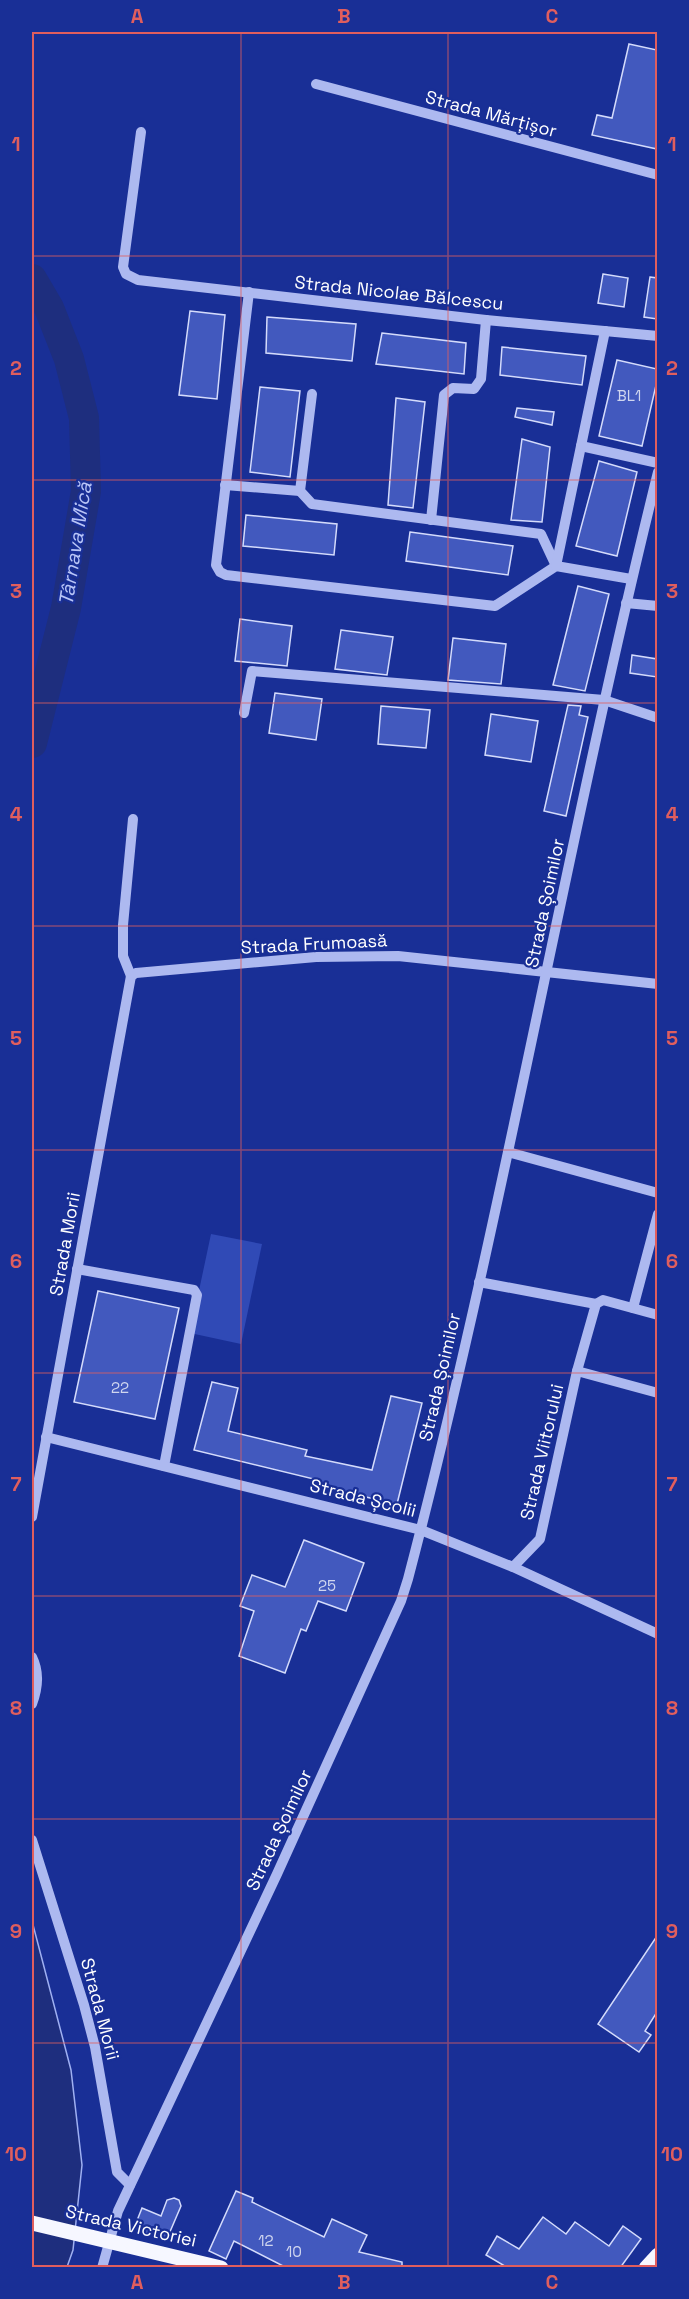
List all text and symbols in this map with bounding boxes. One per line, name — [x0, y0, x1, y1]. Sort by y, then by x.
text: A — [131, 3, 144, 29]
text: B — [337, 3, 351, 29]
text: C — [546, 3, 559, 29]
street label: Strada Mărțișor — [423, 85, 560, 142]
text: 1 — [11, 131, 21, 157]
text: 1 — [667, 131, 677, 157]
street label: Strada Nicolae Bălcescu — [293, 270, 505, 315]
text: 2 — [10, 355, 22, 381]
text: 2 — [666, 355, 678, 381]
house number: BL1 — [617, 386, 641, 405]
water label: Târnava Mică — [52, 479, 98, 608]
text: 3 — [10, 578, 22, 604]
text: 3 — [666, 578, 678, 604]
text: 4 — [10, 801, 23, 827]
text: 4 — [666, 801, 679, 827]
street label: Strada Șoimilor — [520, 836, 569, 969]
street label: Strada Frumoasă — [240, 928, 388, 959]
text: 5 — [10, 1025, 22, 1051]
text: 5 — [666, 1025, 678, 1051]
street label: Strada Morii — [44, 1190, 85, 1298]
text: 6 — [10, 1248, 22, 1274]
text: 6 — [666, 1248, 678, 1274]
street label: Strada Șoimilor — [414, 1310, 466, 1443]
house number: 22 — [111, 1378, 129, 1397]
street label: Strada Viitorului — [515, 1382, 568, 1522]
text: 7 — [10, 1471, 22, 1497]
text: 7 — [666, 1471, 678, 1497]
street label: Strada Școlii — [308, 1473, 419, 1522]
house number: 25 — [318, 1576, 336, 1595]
text: 8 — [10, 1695, 22, 1721]
text: 8 — [666, 1695, 678, 1721]
street label: Strada Șoimilor — [240, 1765, 317, 1894]
text: 9 — [10, 1918, 22, 1944]
text: 9 — [666, 1918, 678, 1944]
street label: Strada Morii — [76, 1955, 125, 2062]
text: 10 — [5, 2141, 27, 2167]
text: 10 — [661, 2141, 683, 2167]
street label: Strada Victoriei — [63, 2199, 199, 2252]
house number: 12 — [258, 2231, 274, 2250]
house number: 10 — [286, 2242, 302, 2261]
text: A — [131, 2269, 144, 2295]
text: B — [337, 2269, 351, 2295]
text: C — [546, 2269, 559, 2295]

